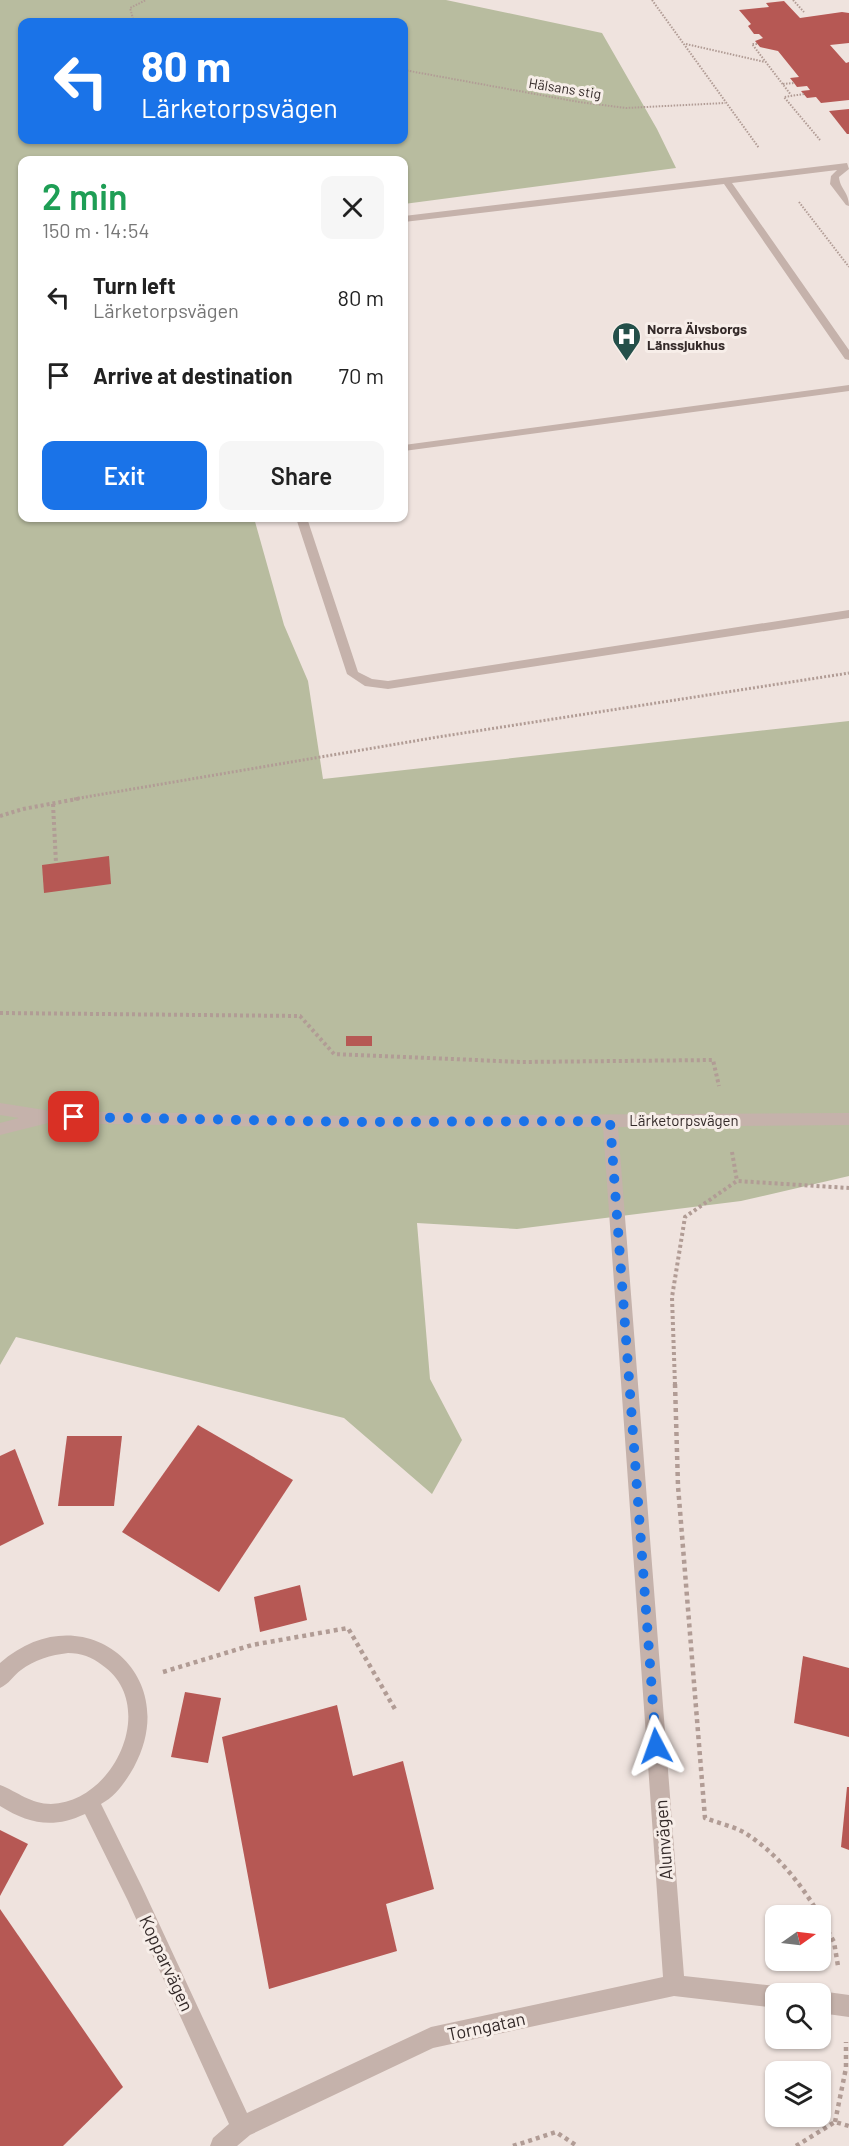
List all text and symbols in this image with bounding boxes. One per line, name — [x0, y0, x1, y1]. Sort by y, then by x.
text: 80 m — [141, 40, 231, 90]
icon: left — [42, 42, 120, 120]
street label: Hälsans stig — [527, 74, 603, 102]
text: Lärketorpsvägen — [141, 91, 338, 123]
text: 2 min — [42, 174, 128, 217]
button: close — [321, 176, 384, 239]
text: 150 m · 14:54 — [42, 218, 149, 242]
text: Turn left — [93, 272, 176, 298]
icon: left — [42, 281, 75, 314]
text: 80 m — [338, 284, 384, 310]
text: Lärketorpsvägen — [93, 298, 239, 322]
hospital icon: Norra Älvsborgs Länssjukhus — [610, 320, 642, 362]
place label: Norra Älvsborgs Länssjukhus — [647, 320, 747, 353]
icon: arrive — [42, 359, 75, 392]
text: Arrive at destination — [93, 362, 292, 388]
text: 70 m — [339, 362, 384, 388]
button: Exit — [42, 441, 207, 510]
button: Share — [219, 441, 384, 510]
pin — [48, 1091, 99, 1142]
icon: arrive — [57, 1100, 90, 1133]
street label: Lärketorpsvägen — [629, 1111, 739, 1129]
position arrow — [624, 1714, 688, 1778]
street label: Alunvägen — [649, 1799, 677, 1881]
north arrow — [765, 1905, 831, 1971]
map controls — [765, 1905, 831, 2127]
street label: Kopparvägen — [135, 1912, 199, 2014]
button: search — [765, 1983, 831, 2049]
street label: Torngatan — [445, 2007, 527, 2045]
button: layers — [765, 2061, 831, 2127]

